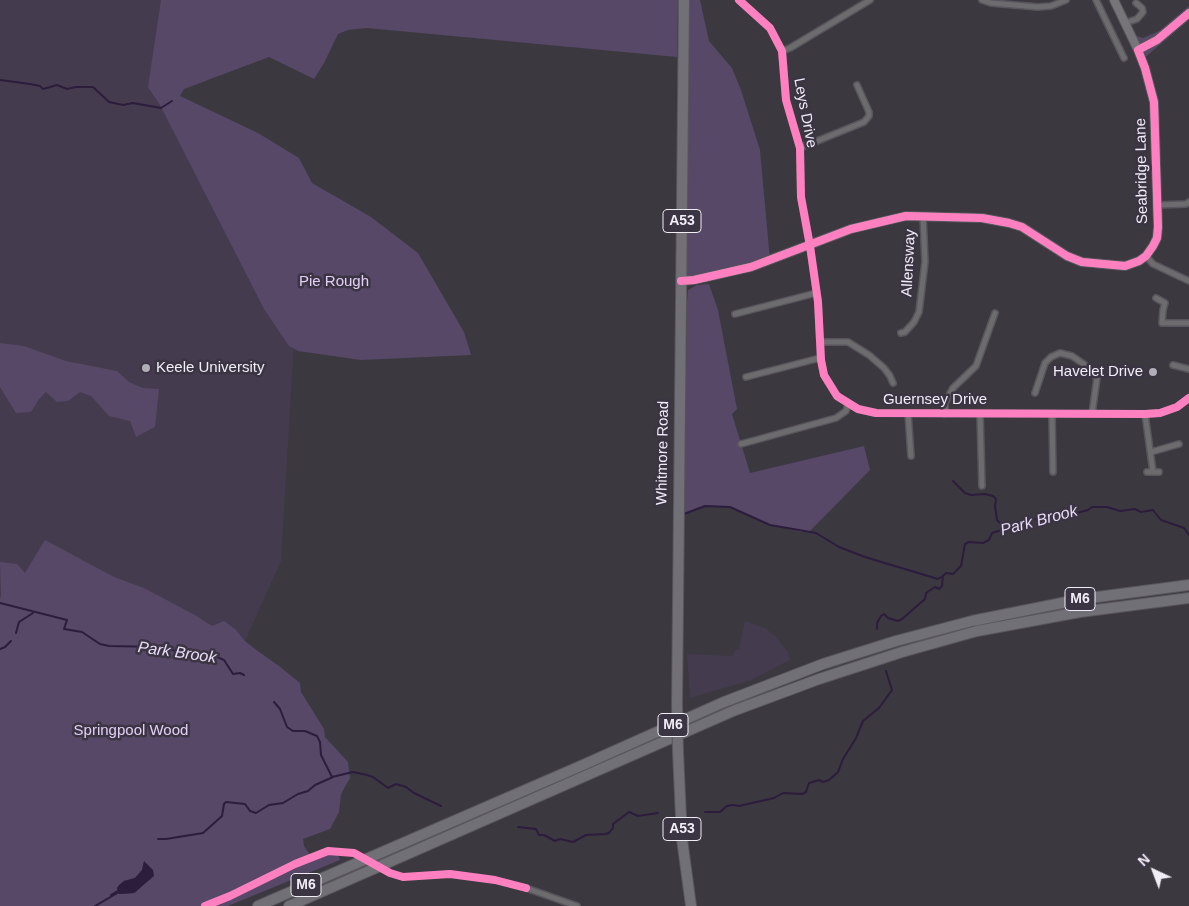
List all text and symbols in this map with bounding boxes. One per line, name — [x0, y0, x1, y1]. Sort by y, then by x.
street label: Leys Drive — [789, 77, 821, 149]
street label: Seabridge Lane — [1132, 118, 1152, 224]
road number: A53 — [663, 210, 701, 232]
street label: Allensway — [898, 229, 920, 297]
park label: Pie Rough — [299, 273, 369, 291]
place label: Keele University — [156, 359, 264, 377]
marker: Keele University — [140, 362, 152, 374]
place label: Havelet Drive — [1053, 363, 1143, 381]
marker: Havelet Drive — [1147, 366, 1159, 378]
street label: Guernsey Drive — [883, 391, 987, 409]
street label: Whitmore Road — [653, 401, 673, 505]
water label: Park Brook — [998, 501, 1080, 541]
road number: M6 — [1065, 588, 1095, 610]
water label: Park Brook — [136, 638, 218, 668]
road number: M6 — [658, 714, 688, 736]
park label: Springpool Wood — [74, 722, 188, 740]
road number: A53 — [663, 818, 701, 841]
north arrow — [1129, 846, 1179, 896]
text: N — [1135, 851, 1153, 869]
road number: M6 — [291, 874, 321, 896]

